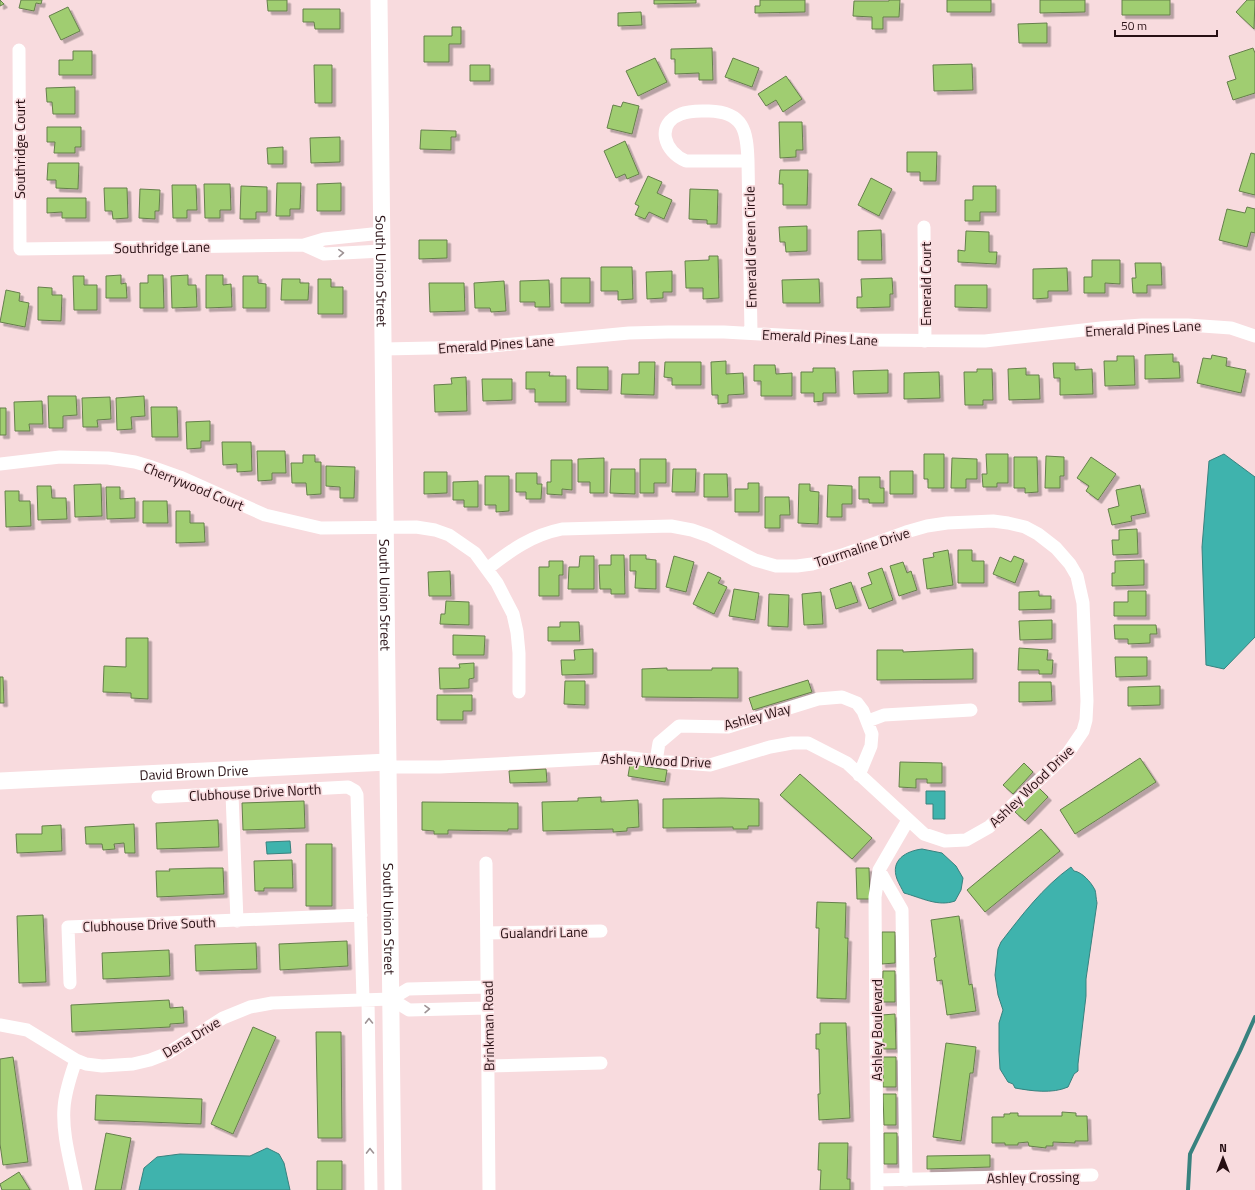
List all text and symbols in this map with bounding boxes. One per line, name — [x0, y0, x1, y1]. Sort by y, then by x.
scale bar — [1115, 12, 1217, 38]
text: 50 m — [1121, 16, 1147, 35]
street label: Southridge Court — [9, 99, 30, 199]
street label: Emerald Green Circle — [738, 186, 762, 308]
street label: South Union Street — [371, 215, 393, 327]
street label: Southridge Lane — [114, 236, 210, 258]
street label: Emerald Court — [915, 242, 936, 326]
one-way arrow — [338, 249, 344, 258]
street label: Emerald Pines Lane — [1085, 314, 1201, 342]
street label: Emerald Pines Lane — [762, 323, 878, 351]
street label: Emerald Pines Lane — [437, 329, 555, 359]
street label: Cherrywood Court — [141, 456, 247, 516]
street label: Tourmaline Drive — [812, 522, 912, 572]
street label: South Union Street — [375, 539, 397, 651]
street label: Ashley Way — [721, 697, 793, 735]
street label: Ashley Wood Drive — [984, 740, 1078, 832]
street label: Ashley Wood Drive — [600, 748, 712, 772]
street label: David Brown Drive — [139, 758, 249, 785]
street label: Clubhouse Drive North — [188, 778, 322, 806]
street label: South Union Street — [379, 863, 401, 975]
street label: Clubhouse Drive South — [82, 911, 216, 937]
street label: Gualandri Lane — [500, 921, 588, 943]
street label: Ashley Boulevard — [866, 979, 887, 1081]
street label: Brinkman Road — [477, 981, 499, 1071]
one-way arrow — [424, 1005, 430, 1013]
street label: Dena Drive — [158, 1011, 224, 1063]
one-way arrow — [364, 1018, 373, 1024]
north arrow — [1203, 1138, 1243, 1178]
text: N — [1219, 1140, 1227, 1156]
one-way arrow — [366, 1148, 375, 1154]
street label: Ashley Crossing — [986, 1166, 1080, 1188]

